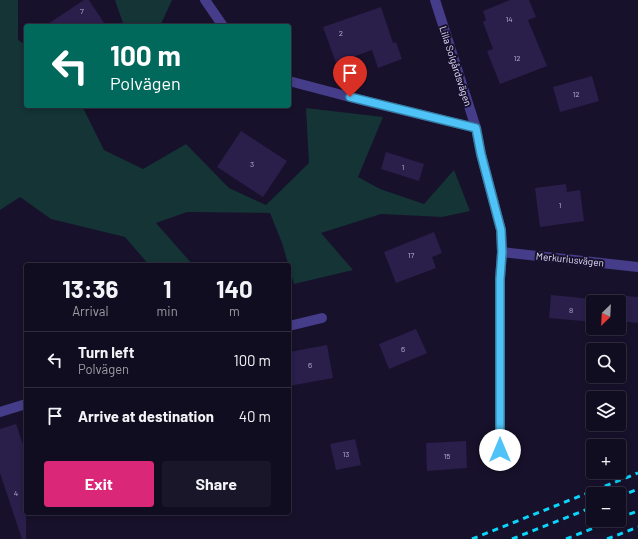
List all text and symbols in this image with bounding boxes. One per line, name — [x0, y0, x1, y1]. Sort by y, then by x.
house number: 7 — [80, 6, 84, 16]
house number: 14 — [505, 14, 513, 24]
street label: Lilla Solgårdsvägen — [437, 25, 475, 107]
house number: 2 — [339, 28, 343, 38]
text: 100 m — [110, 38, 181, 72]
icon: left — [44, 40, 96, 92]
house number: 12 — [513, 53, 521, 63]
pin — [333, 56, 367, 97]
icon: arrive — [339, 62, 361, 84]
text: Polvägen — [110, 72, 181, 94]
house number: 12 — [572, 89, 580, 99]
house number: 3 — [250, 159, 254, 169]
house number: 1 — [402, 162, 405, 172]
house number: 1 — [559, 200, 562, 210]
street label: Merkuriusvägen — [535, 249, 605, 269]
house number: 17 — [408, 250, 415, 260]
text: 13:36 — [62, 274, 118, 303]
text: 1 — [163, 274, 171, 303]
text: 140 — [216, 274, 253, 303]
north arrow — [586, 295, 626, 335]
map controls — [586, 295, 626, 527]
text: Arrival — [72, 303, 108, 319]
text: min — [157, 303, 178, 319]
text: m — [229, 303, 240, 319]
house number: 8 — [569, 305, 573, 315]
text: Turn left — [78, 343, 134, 361]
button: search — [586, 343, 626, 383]
house number: 6 — [401, 344, 405, 354]
icon: left — [44, 349, 66, 371]
text: 100 m — [233, 351, 271, 369]
house number: 6 — [308, 360, 312, 370]
text: Polvägen — [78, 361, 129, 377]
button: layers — [586, 391, 626, 431]
icon: arrive — [44, 405, 66, 427]
text: Arrive at destination — [78, 407, 214, 425]
text: 40 m — [239, 407, 271, 425]
position arrow — [479, 429, 521, 471]
button: + — [586, 439, 626, 479]
house number: 13 — [343, 449, 349, 459]
house number: 15 — [444, 451, 450, 461]
button: Exit — [44, 461, 154, 507]
button: Share — [162, 461, 271, 507]
button: − — [586, 487, 626, 527]
house number: 4 — [14, 488, 18, 498]

